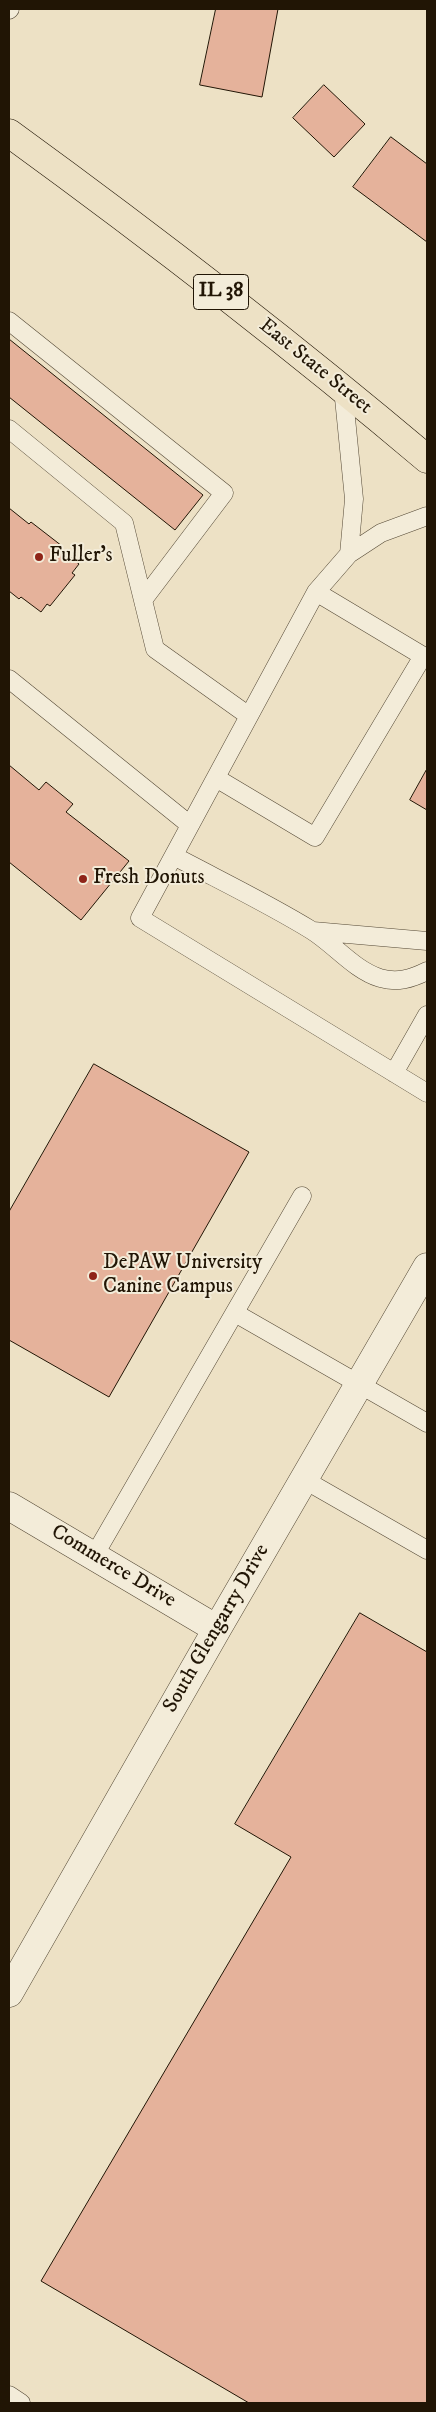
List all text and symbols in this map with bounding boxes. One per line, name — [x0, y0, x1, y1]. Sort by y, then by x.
road number: IL 38 — [194, 274, 248, 310]
street label: East State Street — [253, 314, 377, 420]
place label: Fuller's — [49, 544, 113, 570]
marker: Fuller's — [33, 551, 45, 563]
place label: Fresh Donuts — [93, 866, 204, 892]
marker: Fresh Donuts — [77, 873, 89, 885]
place label: DePAW University Canine Campus — [103, 1251, 262, 1301]
marker: DePAW University Canine Campus — [87, 1270, 99, 1282]
street label: Commerce Drive — [46, 1520, 180, 1614]
street label: South Glengarry Drive — [159, 1540, 275, 1718]

